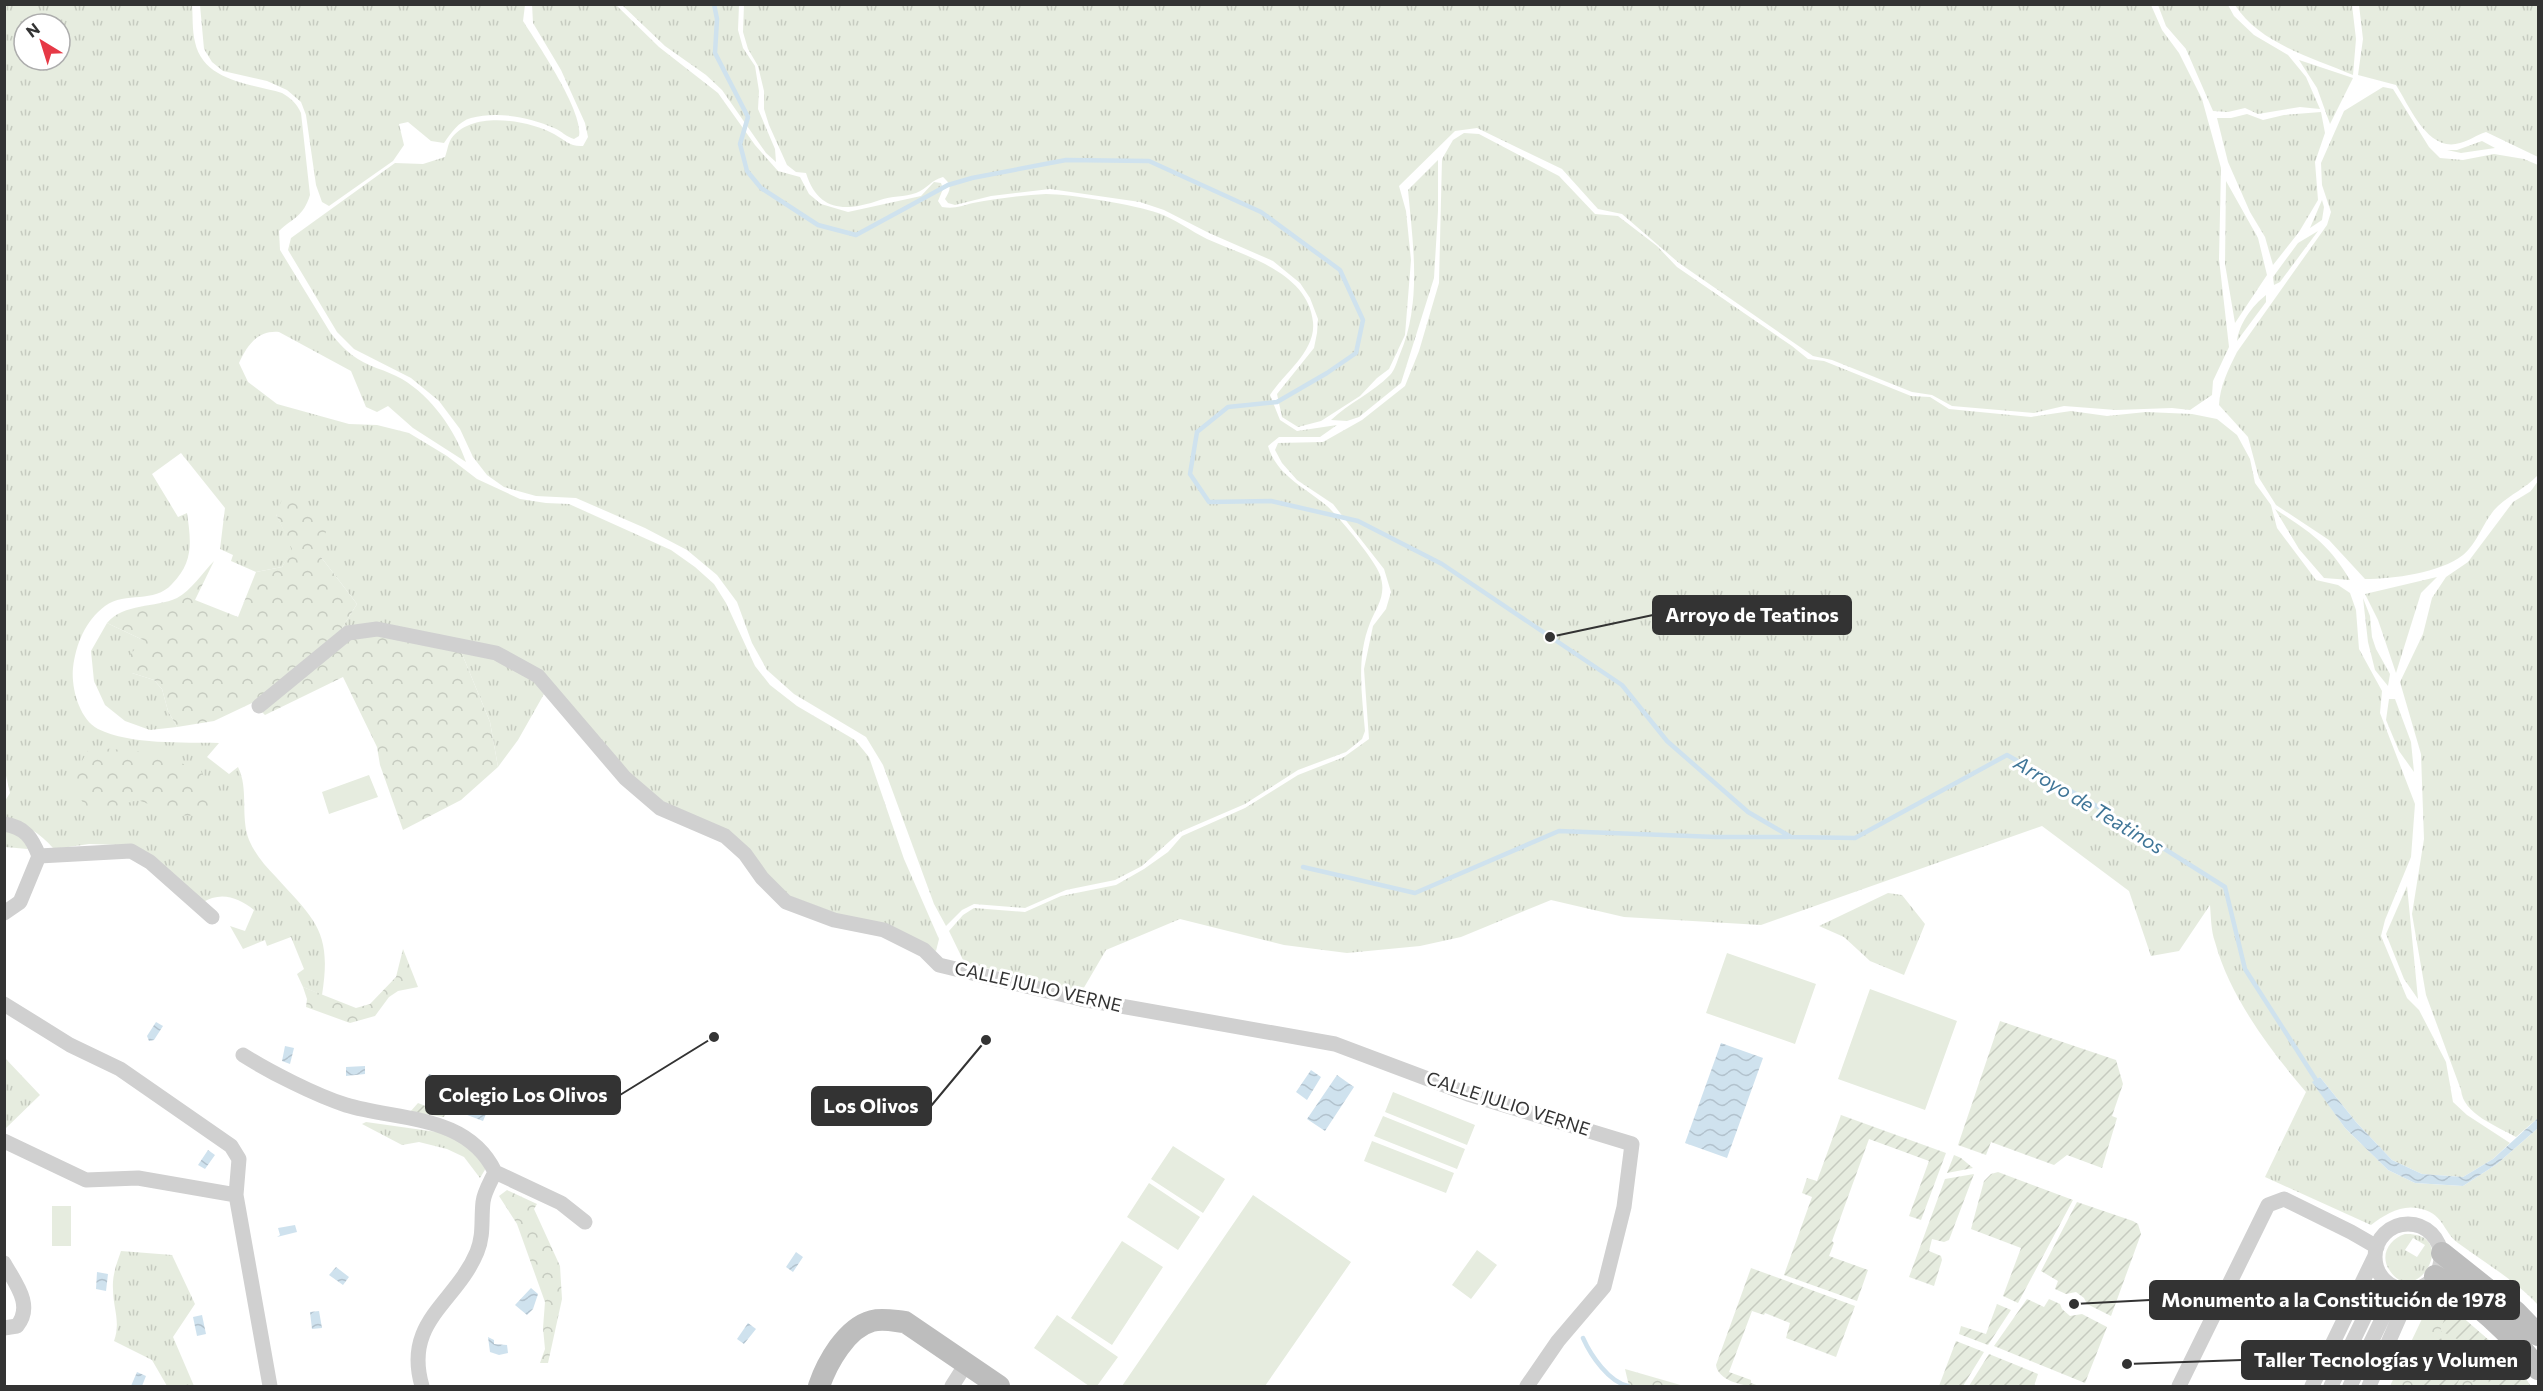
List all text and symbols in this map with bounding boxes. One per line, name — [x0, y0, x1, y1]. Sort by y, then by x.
north arrow — [12, 12, 72, 72]
text: N — [22, 19, 43, 41]
callout: Arroyo de Teatinos — [1653, 596, 1851, 634]
text: Arroyo de Teatinos — [1665, 602, 1839, 626]
water label: Arroyo de Teatinos — [2009, 749, 2169, 858]
street label: CALLE JULIO VERNE — [953, 956, 1124, 1016]
street label: CALLE JULIO VERNE — [1424, 1066, 1593, 1140]
callout: Colegio Los Olivos — [426, 1076, 620, 1114]
text: Colegio Los Olivos — [438, 1082, 608, 1106]
callout: Los Olivos — [812, 1087, 931, 1125]
text: Los Olivos — [823, 1093, 919, 1117]
callout: Monumento a la Constitución de 1978 — [2150, 1281, 2519, 1319]
text: Monumento a la Constitución de 1978 — [2161, 1287, 2507, 1311]
callout: Taller Tecnologías y Volumen — [2242, 1341, 2530, 1379]
text: Taller Tecnologías y Volumen — [2254, 1347, 2518, 1371]

